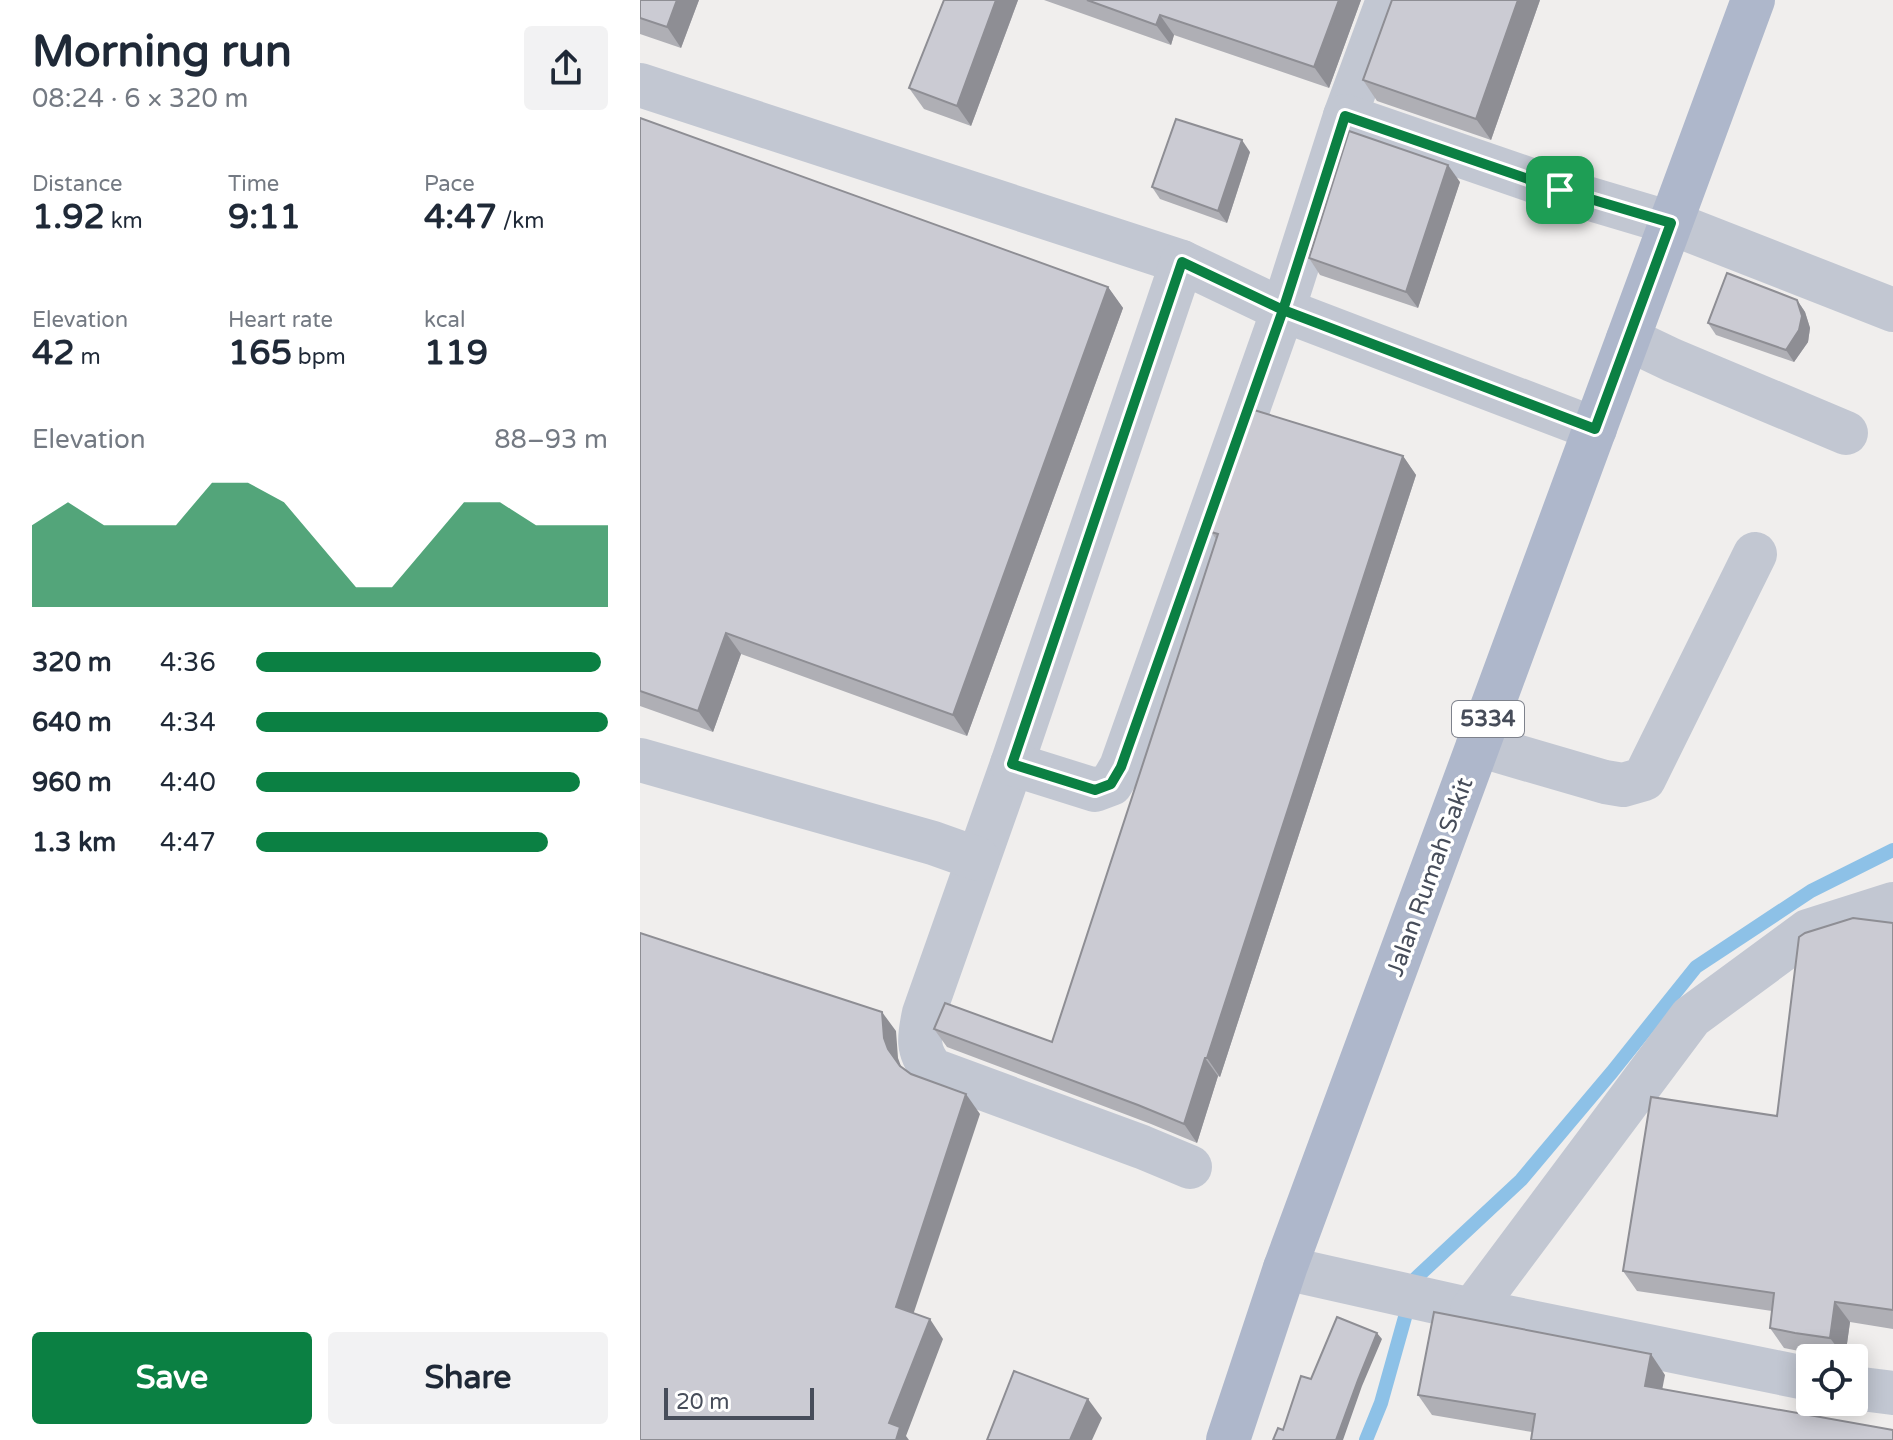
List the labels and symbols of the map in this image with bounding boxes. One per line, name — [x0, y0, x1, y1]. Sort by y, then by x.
pin — [1526, 156, 1594, 224]
road number: 5334 — [1452, 701, 1524, 737]
street label: Jalan Rumah Sakit — [1381, 774, 1479, 980]
scale bar — [664, 1384, 814, 1420]

